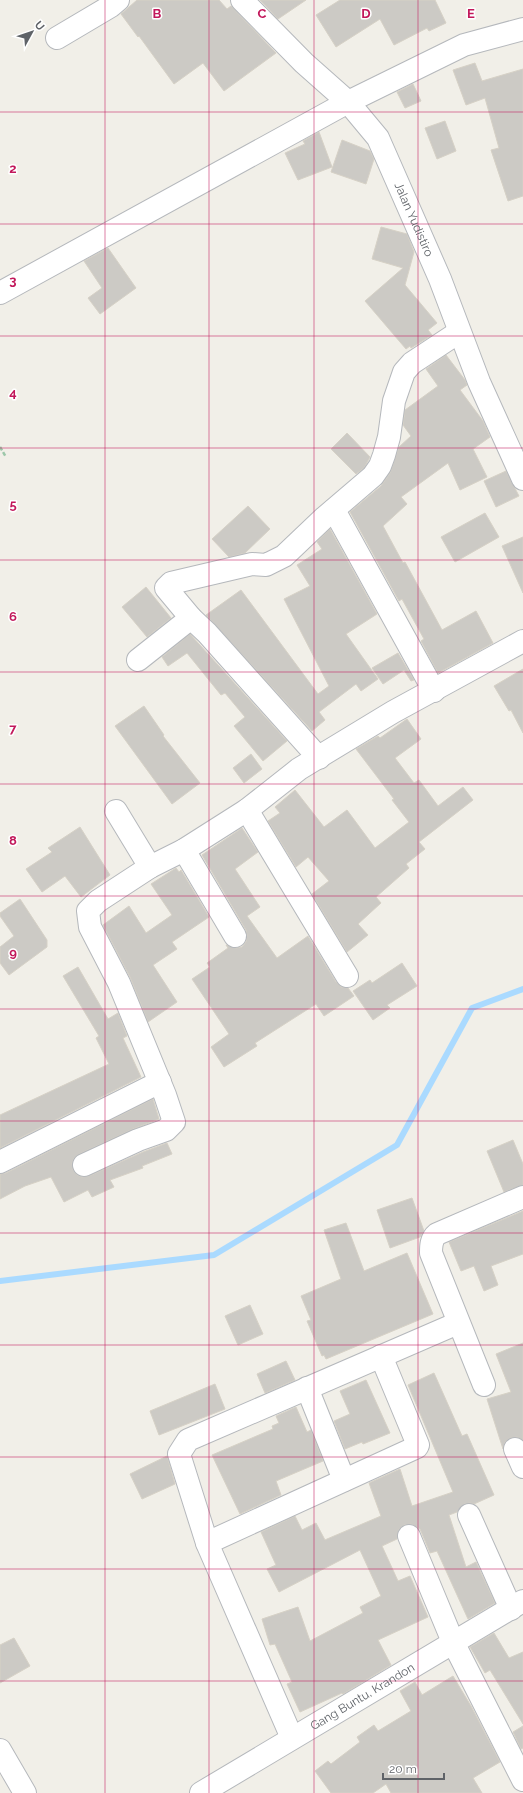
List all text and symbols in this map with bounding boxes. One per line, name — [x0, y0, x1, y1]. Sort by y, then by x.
text: B — [153, 6, 162, 21]
text: C — [258, 6, 267, 21]
text: D — [361, 6, 371, 21]
text: E — [467, 6, 475, 21]
north arrow — [12, 12, 52, 52]
text: U — [32, 19, 47, 33]
text: 2 — [9, 161, 17, 176]
street label: Jalan Yudistiro — [391, 180, 436, 259]
text: 3 — [9, 273, 17, 288]
text: 4 — [9, 385, 17, 400]
text: 5 — [9, 497, 17, 512]
text: 6 — [9, 609, 17, 624]
text: 7 — [9, 721, 17, 736]
text: 8 — [9, 833, 17, 848]
text: 9 — [9, 945, 17, 960]
street label: Gang Buntu, Krandon — [308, 1660, 417, 1733]
scale bar — [383, 1755, 444, 1781]
text: 20 m — [389, 1762, 417, 1776]

